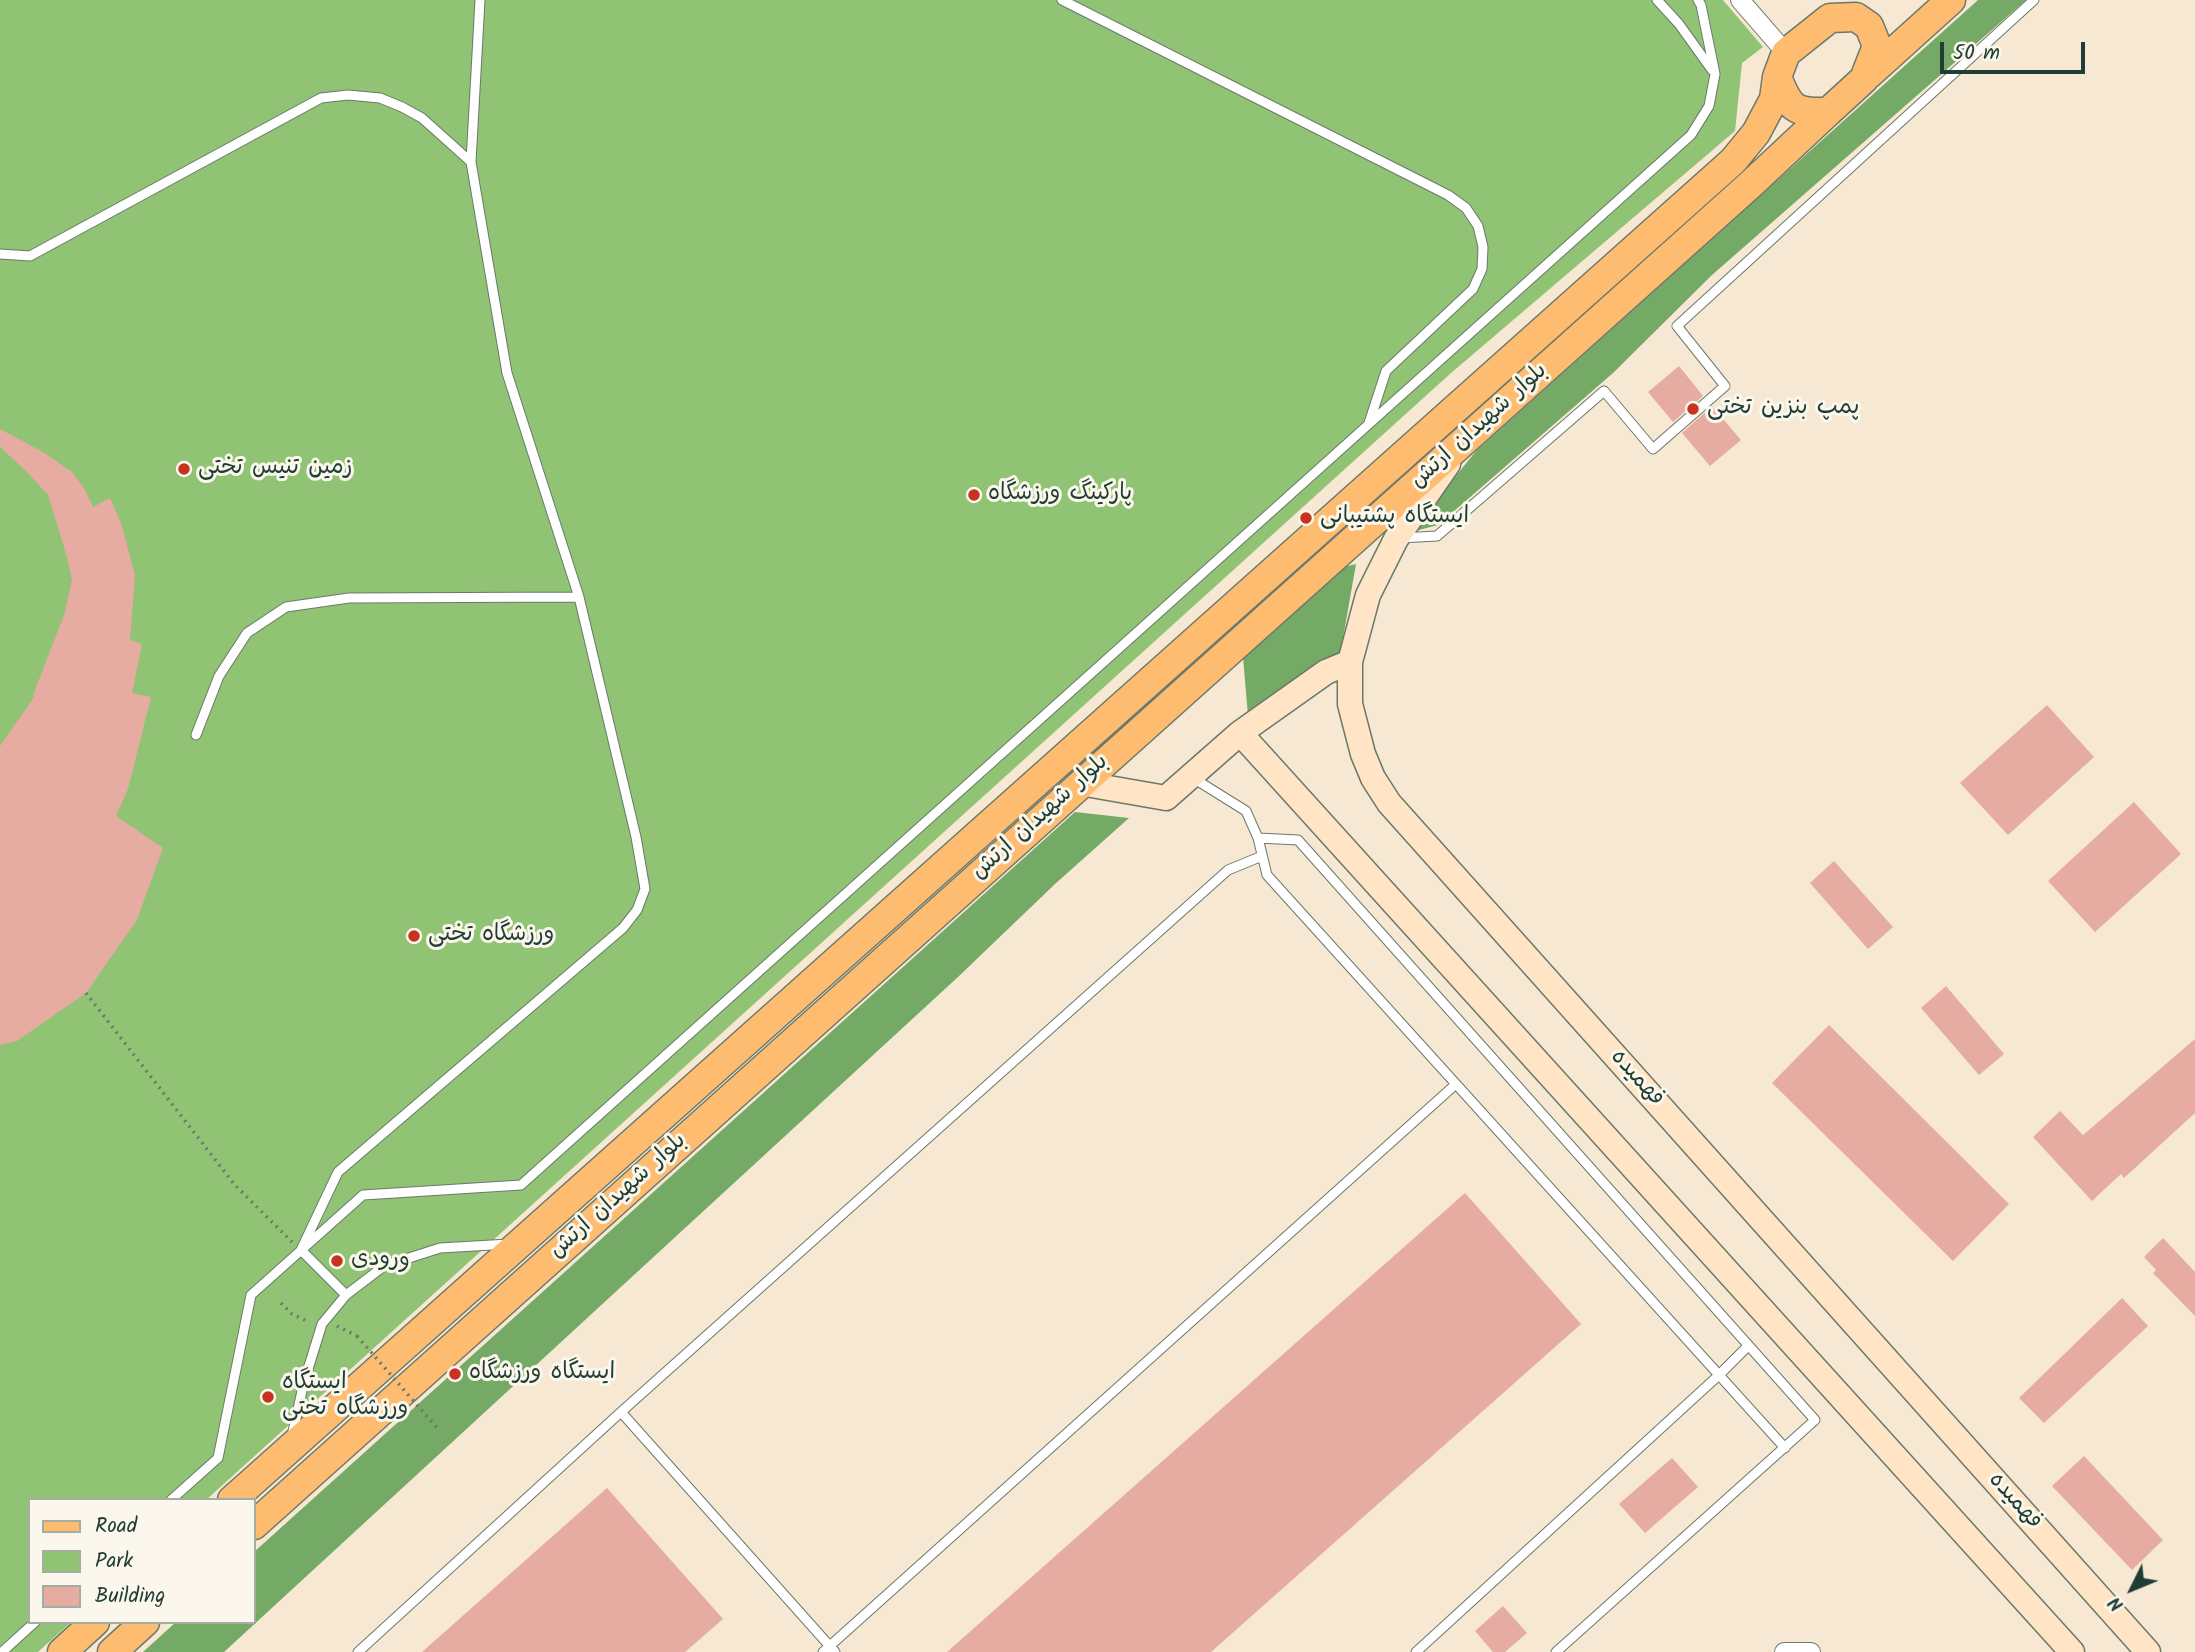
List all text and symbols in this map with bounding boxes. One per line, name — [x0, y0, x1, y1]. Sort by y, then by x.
scale bar — [1943, 28, 2088, 72]
text: 50 m — [1953, 37, 2000, 70]
street label: بلوار شهیدان ارتش — [1406, 358, 1554, 496]
place label: پمپ بنزین تختی — [1707, 395, 1860, 423]
marker: پمپ بنزین تختی — [1685, 401, 1701, 417]
place label: زمین تنیس تختی — [198, 455, 352, 483]
marker: زمین تنیس تختی — [176, 461, 192, 477]
place label: پارکینگ ورزشگاه — [988, 481, 1132, 509]
marker: پارکینگ ورزشگاه — [966, 487, 982, 503]
place label: ایستگاه پشتیبانی — [1320, 504, 1469, 532]
marker: ایستگاه پشتیبانی — [1298, 510, 1314, 526]
street label: بلوار شهیدان ارتش — [967, 749, 1115, 887]
place label: ورزشگاه تختی — [428, 922, 554, 950]
marker: ورزشگاه تختی — [406, 928, 422, 944]
street label: فهمیده — [1603, 1045, 1669, 1113]
street label: بلوار شهیدان ارتش — [545, 1128, 693, 1266]
place label: ورودی — [351, 1247, 410, 1275]
marker: ورودی — [329, 1253, 345, 1269]
place label: ایستگاه ورزشگاه — [469, 1360, 615, 1388]
marker: ایستگاه ورزشگاه — [447, 1366, 463, 1382]
place label: ایستگاه ورزشگاه تختی — [282, 1370, 408, 1424]
marker: ایستگاه ورزشگاه تختی — [260, 1389, 276, 1405]
street label: فهمیده — [1981, 1468, 2047, 1536]
legend — [28, 1498, 256, 1624]
text: Road — [95, 1510, 137, 1543]
text: Park — [95, 1545, 133, 1578]
north arrow — [2097, 1554, 2167, 1624]
text: Building — [95, 1580, 165, 1613]
text: N — [2102, 1589, 2132, 1618]

